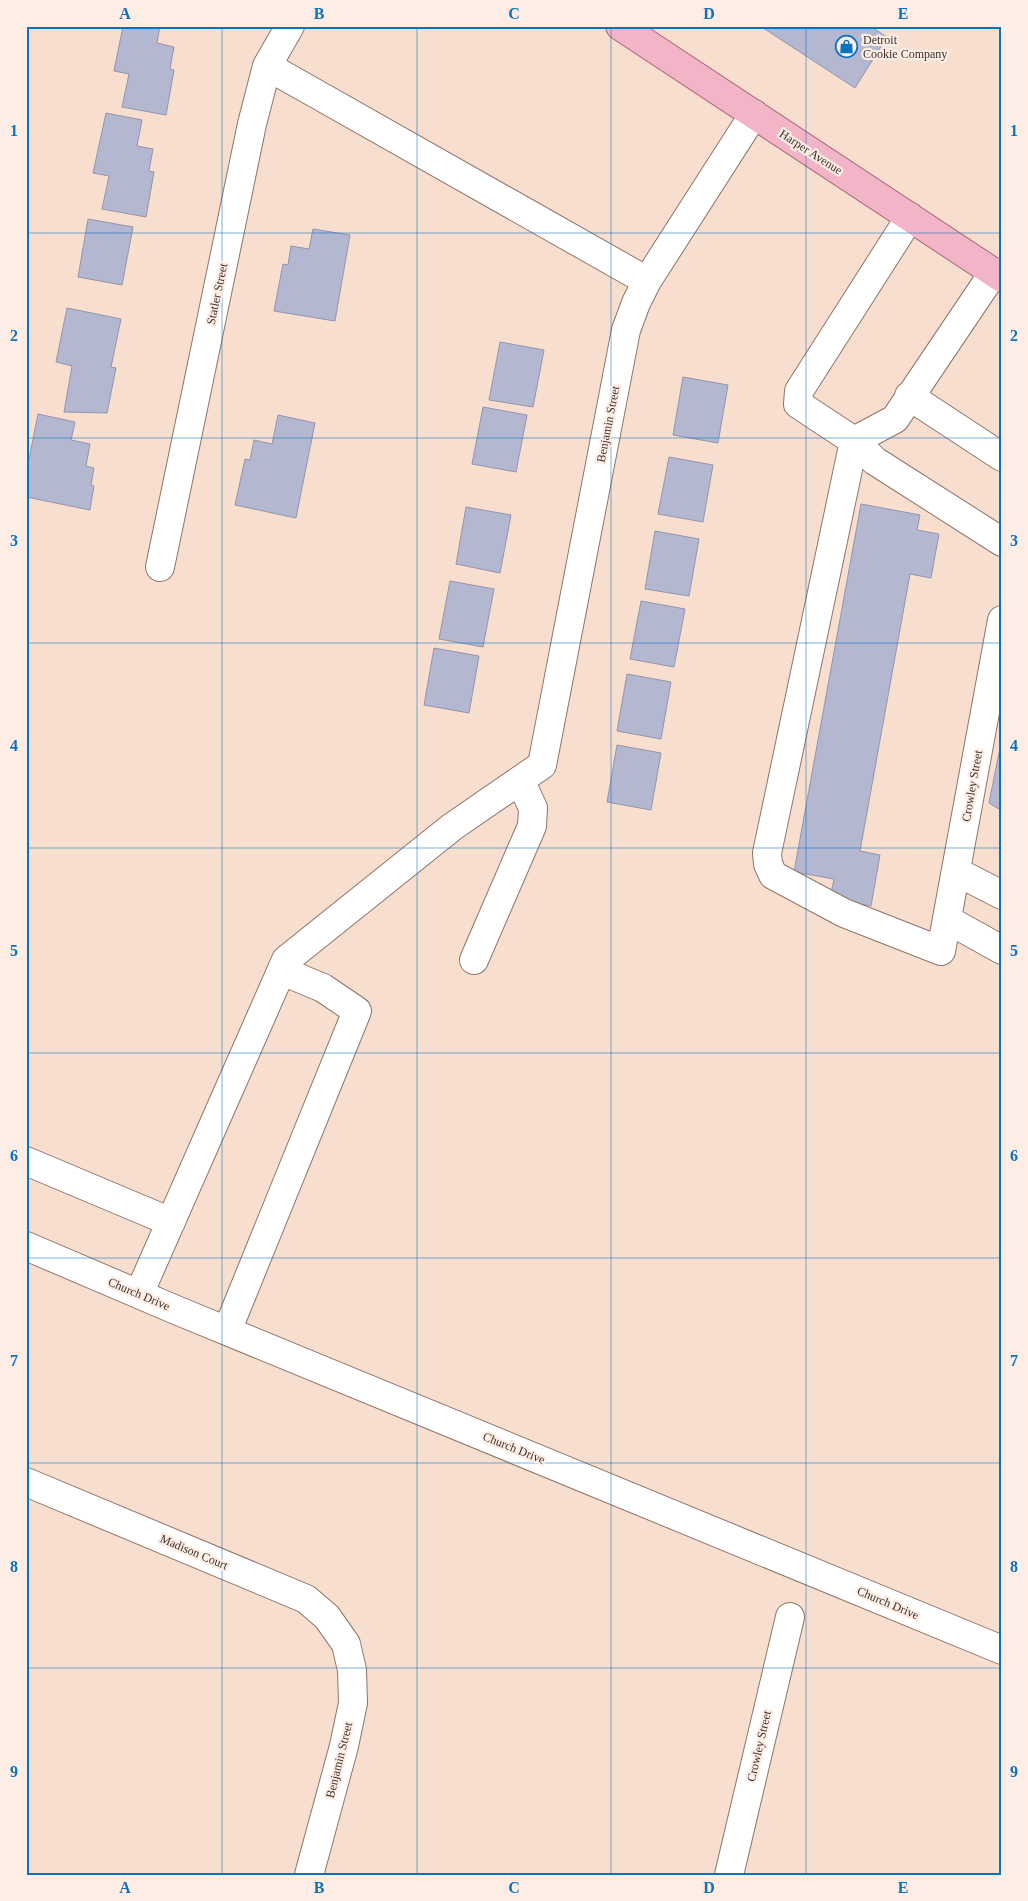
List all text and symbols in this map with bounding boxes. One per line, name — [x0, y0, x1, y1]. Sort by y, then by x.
text: A — [119, 5, 131, 22]
text: B — [314, 5, 325, 22]
text: C — [508, 5, 520, 22]
text: D — [703, 5, 715, 22]
text: E — [898, 5, 908, 22]
place label: Detroit Cookie Company — [863, 33, 947, 61]
shop icon: Detroit Cookie Company — [835, 35, 859, 59]
text: 1 — [10, 122, 18, 139]
text: 1 — [1010, 122, 1018, 139]
street label: Harper Avenue — [777, 127, 845, 177]
street label: Statler Street — [204, 261, 230, 326]
text: 2 — [10, 327, 18, 344]
text: 2 — [1010, 327, 1018, 344]
street label: Benjamin Street — [594, 384, 622, 463]
text: 3 — [10, 532, 18, 549]
text: 3 — [1010, 532, 1018, 549]
text: 4 — [10, 737, 18, 754]
text: 4 — [1010, 737, 1018, 754]
street label: Crowley Street — [959, 749, 985, 823]
text: 5 — [10, 942, 18, 959]
text: 5 — [1010, 942, 1018, 959]
text: 6 — [10, 1147, 18, 1164]
text: 6 — [1010, 1147, 1018, 1164]
street label: Church Drive — [106, 1275, 172, 1313]
text: 7 — [10, 1352, 18, 1369]
text: 7 — [1010, 1352, 1018, 1369]
street label: Church Drive — [481, 1429, 547, 1467]
street label: Madison Court — [158, 1531, 231, 1573]
text: 8 — [10, 1558, 18, 1575]
text: 8 — [1010, 1558, 1018, 1575]
street label: Church Drive — [855, 1584, 921, 1622]
street label: Crowley Street — [744, 1709, 774, 1783]
street label: Benjamin Street — [323, 1720, 355, 1799]
text: 9 — [10, 1763, 18, 1780]
text: 9 — [1010, 1763, 1018, 1780]
text: A — [119, 1879, 131, 1896]
text: B — [314, 1879, 325, 1896]
text: C — [508, 1879, 520, 1896]
text: D — [703, 1879, 715, 1896]
text: E — [898, 1879, 908, 1896]

